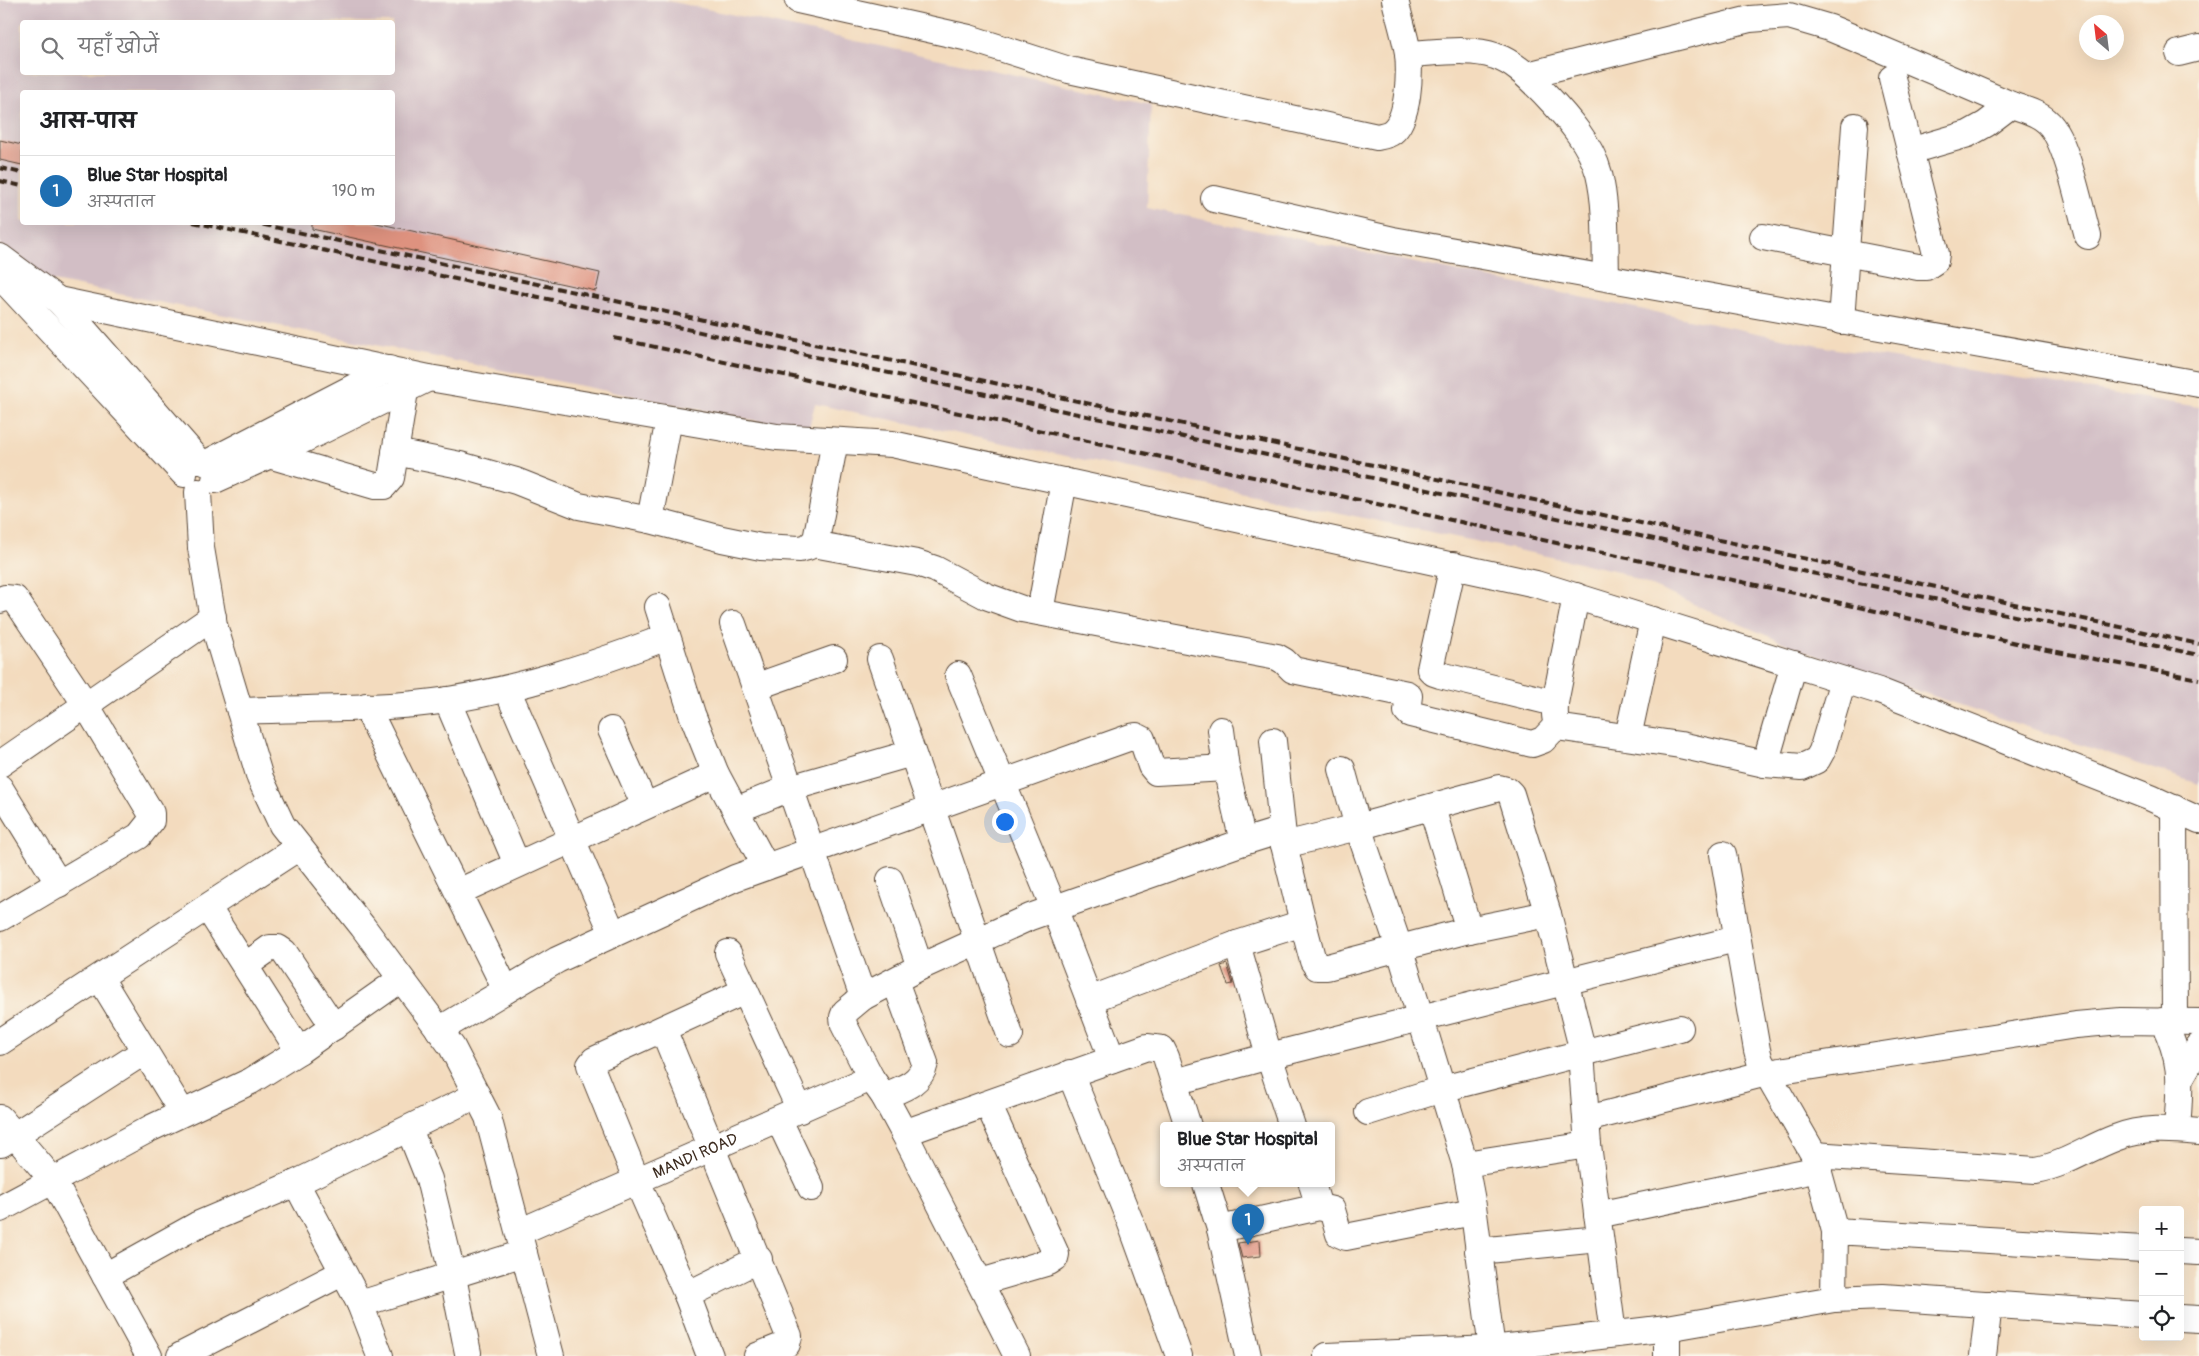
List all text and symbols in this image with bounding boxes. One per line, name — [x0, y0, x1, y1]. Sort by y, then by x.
north arrow — [2079, 15, 2124, 60]
search box — [20, 20, 395, 75]
icon: search — [38, 34, 66, 62]
text: यहाँ खोजें — [78, 35, 159, 59]
text: आस-पास — [40, 108, 136, 135]
text: Blue Star Hospital — [87, 163, 228, 187]
text: 1 — [53, 181, 59, 201]
text: 190 m — [332, 181, 375, 201]
text: अस्पताल — [87, 192, 155, 212]
your location — [992, 809, 1018, 835]
popup — [1160, 1122, 1335, 1187]
text: Blue Star Hospital — [1177, 1127, 1318, 1151]
street label: MANDI ROAD — [650, 1129, 741, 1183]
text: अस्पताल — [1177, 1156, 1245, 1176]
pin: 1 — [1232, 1204, 1264, 1245]
map controls — [2139, 1206, 2184, 1341]
button: + — [2139, 1206, 2184, 1251]
button: − — [2139, 1251, 2184, 1296]
button: locate — [2139, 1296, 2184, 1341]

